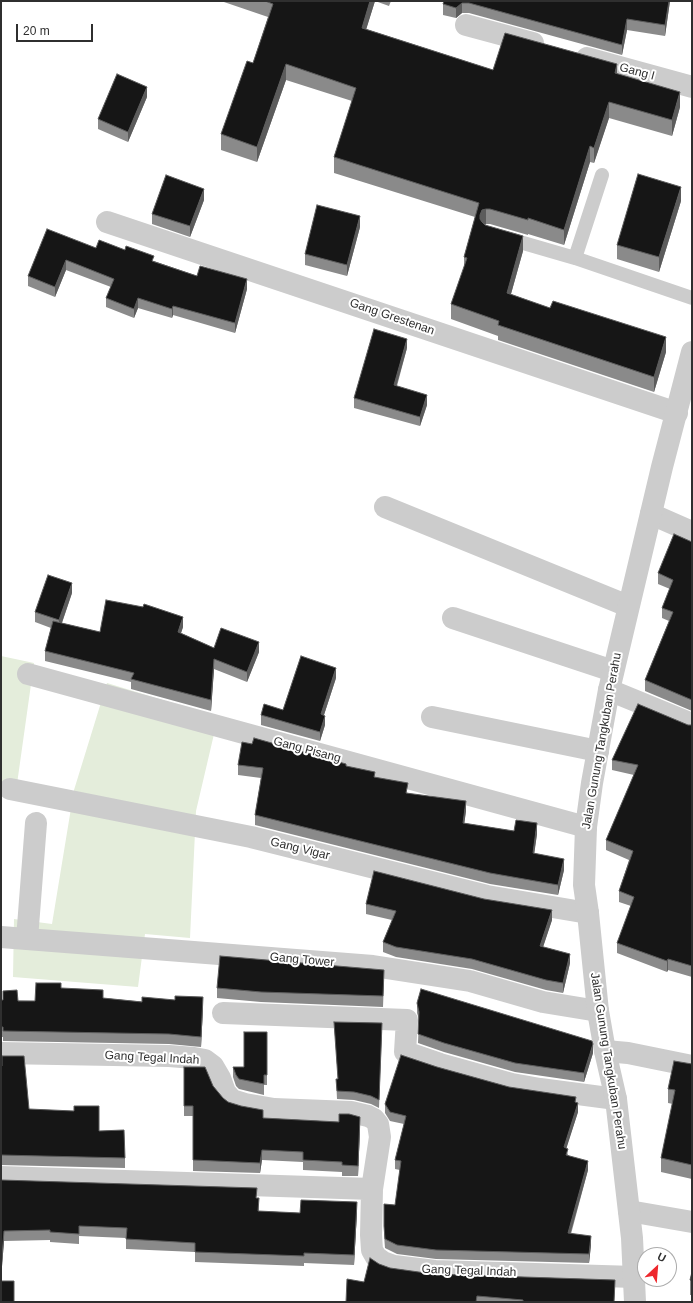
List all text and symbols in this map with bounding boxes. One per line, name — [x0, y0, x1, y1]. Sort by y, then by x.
scale bar — [18, 16, 95, 42]
text: 20 m — [23, 24, 50, 38]
street label: Gang I — [618, 60, 656, 84]
street label: Gang Grestenan — [348, 296, 436, 338]
street label: Jalan Gunung Tangkuban Perahu — [579, 652, 625, 830]
street label: Gang Pisang — [272, 734, 342, 766]
street label: Gang Vigar — [269, 835, 331, 863]
street label: Gang Tower — [269, 950, 335, 970]
street label: Jalan Gunung Tangkuban Perahu — [587, 972, 629, 1150]
street label: Gang Tegal Indah — [104, 1048, 200, 1068]
north arrow — [637, 1247, 677, 1287]
text: U — [656, 1250, 668, 1264]
street label: Gang Tegal Indah — [421, 1262, 517, 1280]

